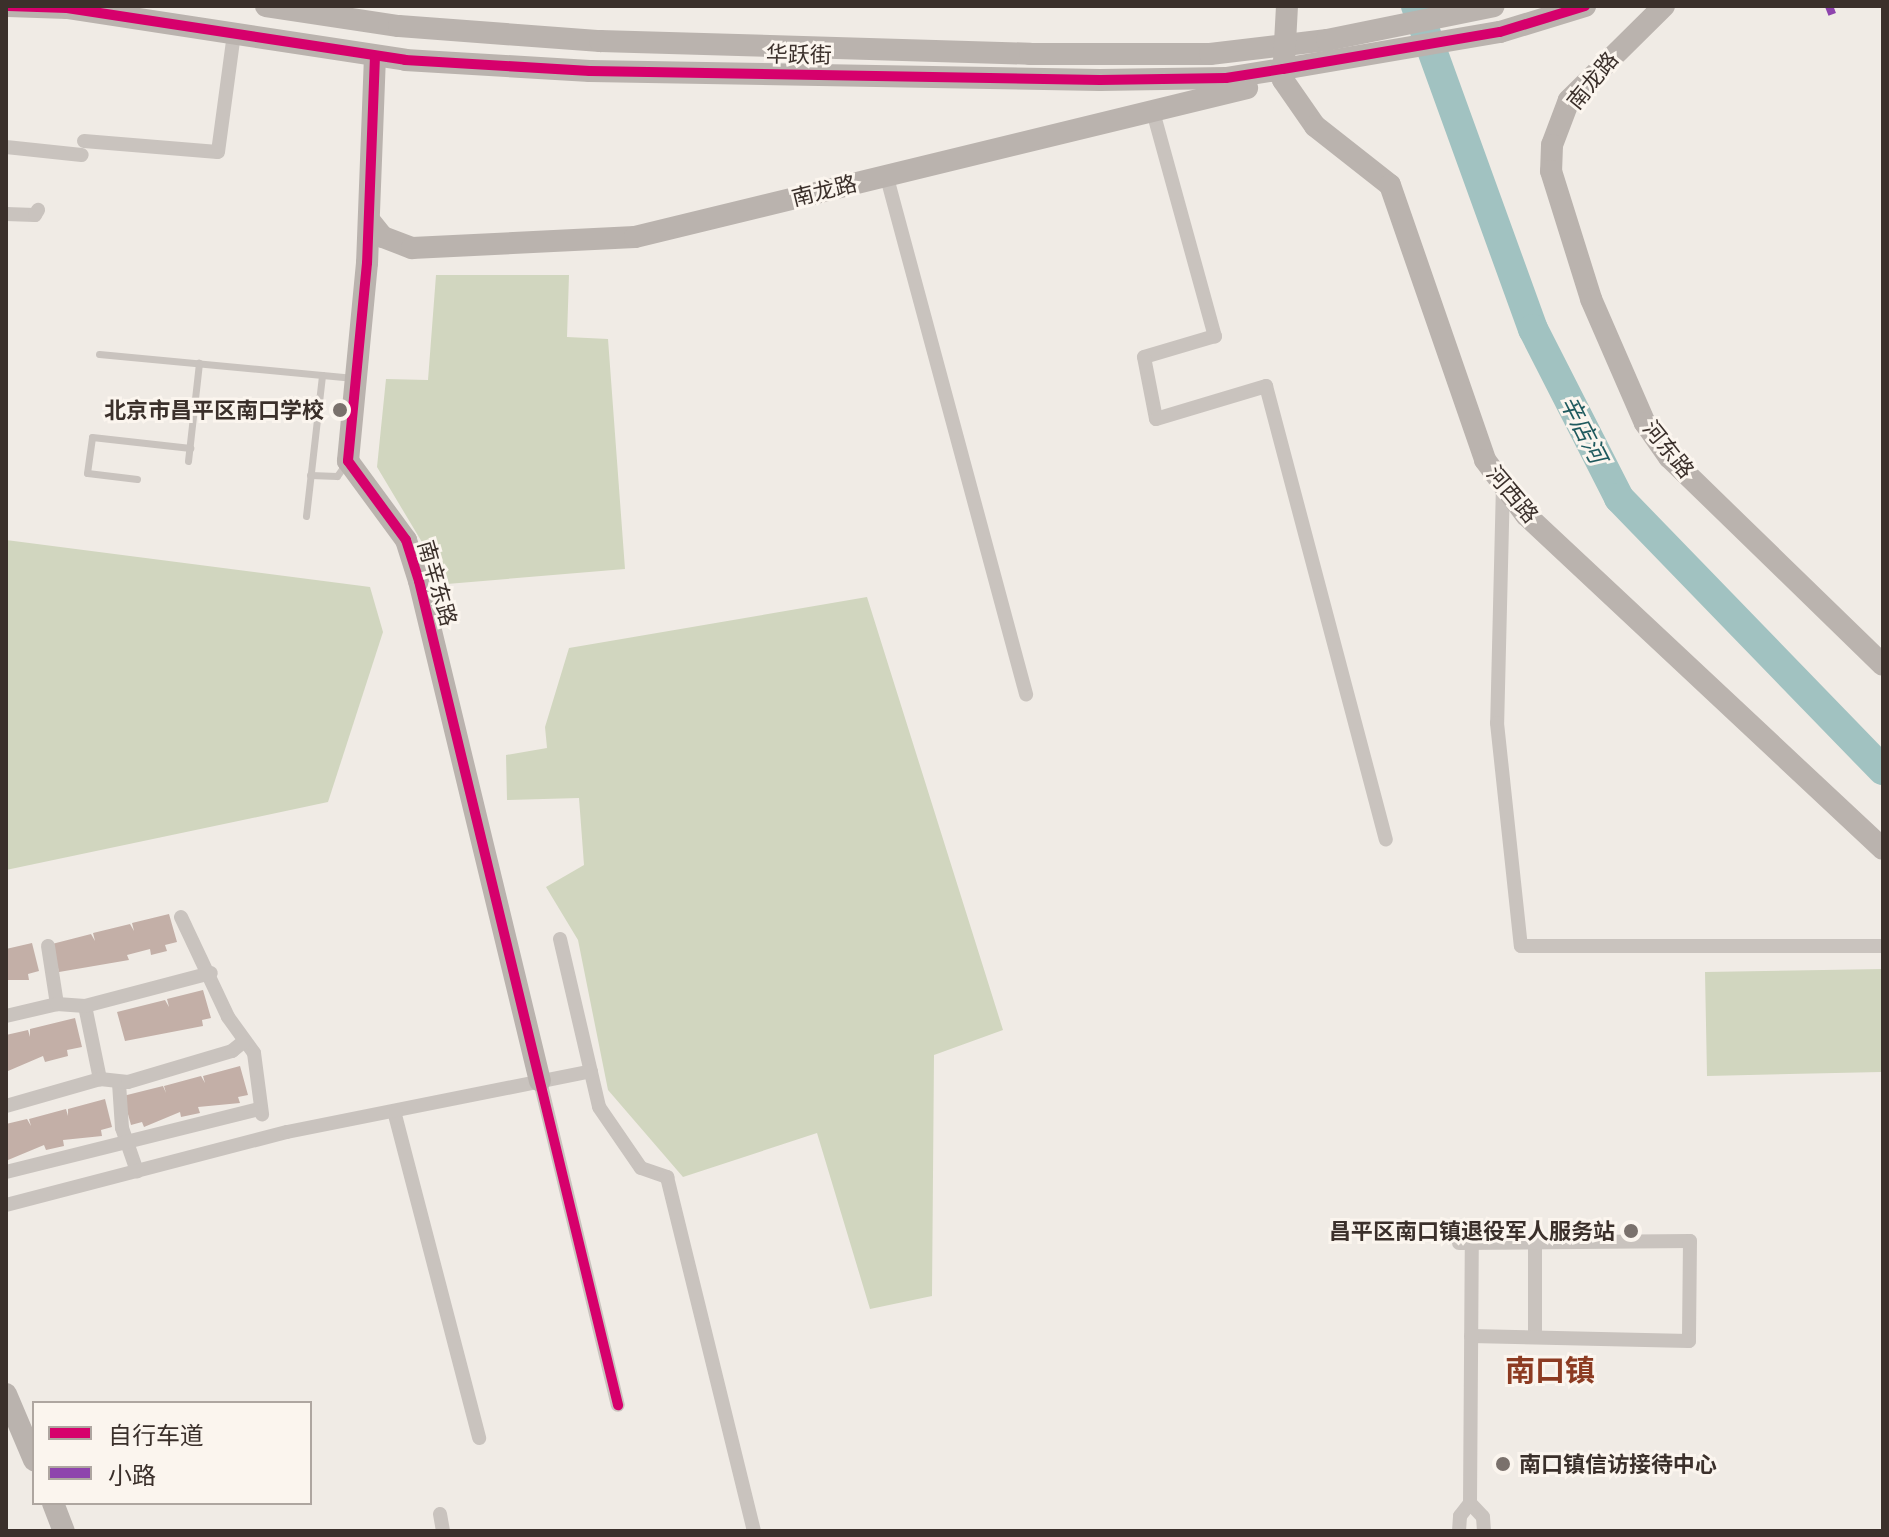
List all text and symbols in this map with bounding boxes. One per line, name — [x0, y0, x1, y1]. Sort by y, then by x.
street label: 华跃街 — [766, 40, 832, 68]
street label: 南龙路 — [1561, 46, 1623, 114]
street label: 南龙路 — [789, 169, 859, 211]
water label: 辛店河 — [1555, 390, 1613, 468]
place label: 北京市昌平区南口学校 — [104, 397, 324, 423]
marker: 北京市昌平区南口学校 — [331, 401, 349, 419]
street label: 河东路 — [1638, 415, 1700, 483]
street label: 河西路 — [1482, 460, 1544, 528]
street label: 南辛东路 — [413, 537, 463, 629]
place label: 昌平区南口镇退役军人服务站 — [1329, 1218, 1615, 1244]
marker: 昌平区南口镇退役军人服务站 — [1622, 1222, 1640, 1240]
district label: 南口镇 — [1505, 1351, 1595, 1387]
legend — [32, 1401, 312, 1505]
text: 自行车道 — [108, 1420, 204, 1449]
place label: 南口镇信访接待中心 — [1519, 1451, 1717, 1477]
marker: 南口镇信访接待中心 — [1494, 1455, 1512, 1473]
text: 小路 — [108, 1460, 156, 1489]

